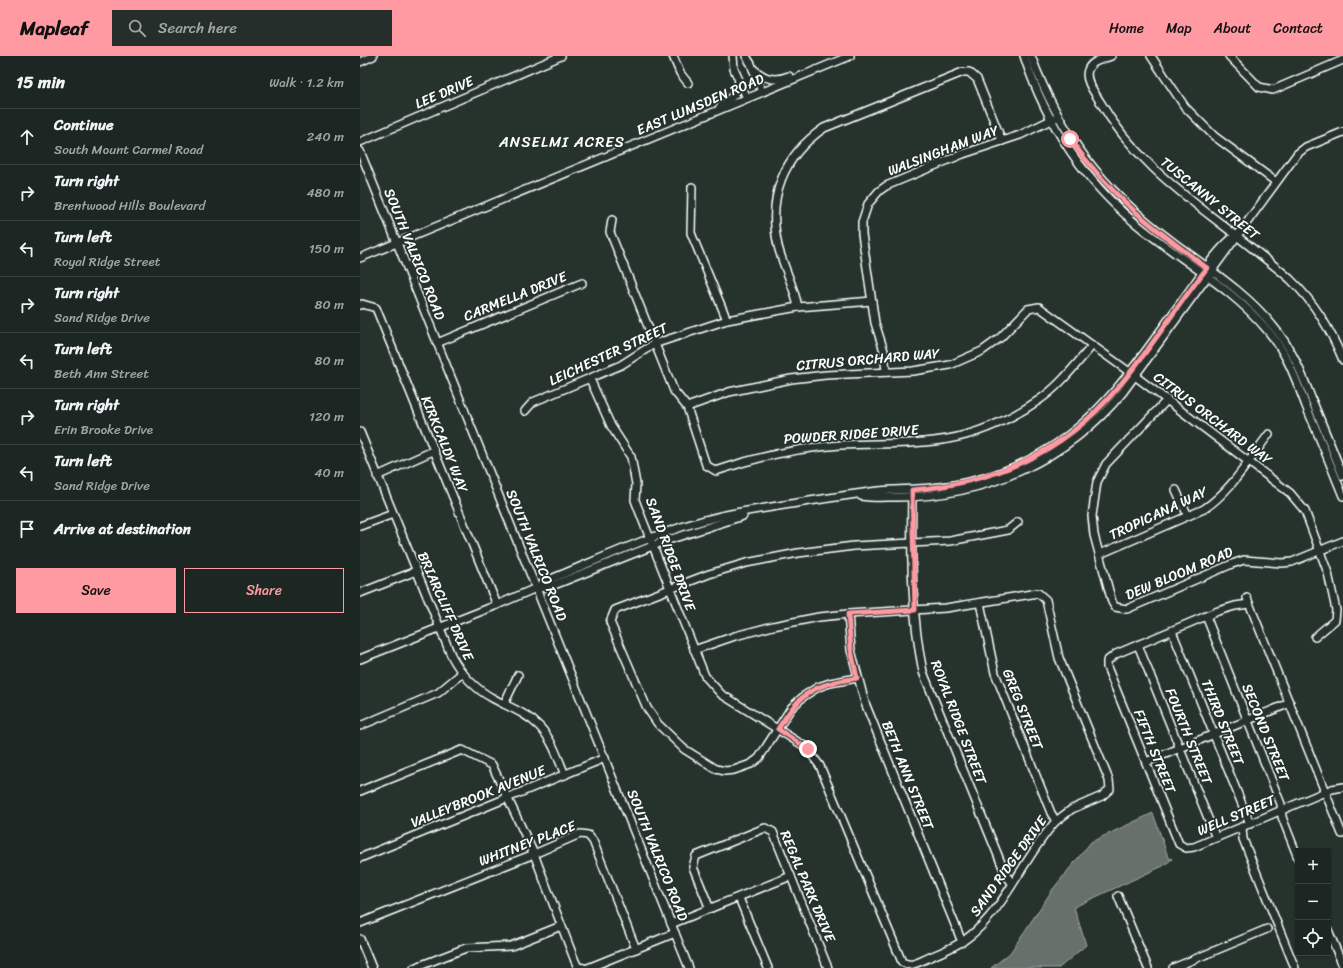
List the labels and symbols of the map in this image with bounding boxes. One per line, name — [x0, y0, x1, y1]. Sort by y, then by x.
street label: EAST LUMSDEN ROAD — [632, 66, 769, 143]
street label: LEE DRIVE — [411, 68, 479, 116]
street label: WALSINGHAM WAY — [884, 118, 1003, 183]
district label: ANSELMI ACRES — [498, 129, 625, 155]
route start — [1061, 130, 1079, 148]
street label: TUSCANNY STREET — [1154, 150, 1266, 247]
street label: SOUTH VALRICO ROAD — [377, 184, 453, 324]
street label: CARMELLA DRIVE — [460, 264, 572, 329]
street label: LEICHESTER STREET — [545, 315, 673, 393]
street label: CITRUS ORCHARD WAY — [795, 341, 942, 378]
street label: CITRUS ORCHARD WAY — [1148, 365, 1279, 472]
street label: KIRKCALDY WAY — [414, 392, 475, 497]
street label: POWDER RIDGE DRIVE — [783, 417, 921, 452]
street label: TROPICANA WAY — [1105, 479, 1213, 547]
street label: SOUTH VALRICO ROAD — [499, 485, 575, 625]
street label: SAND RIDGE DRIVE — [638, 494, 703, 616]
street label: DEW BLOOM ROAD — [1121, 539, 1238, 607]
street label: BRIARCLIFF DRIVE — [410, 548, 481, 666]
street label: ROYAL RIDGE STREET — [923, 656, 994, 789]
street label: GREG STREET — [995, 665, 1051, 755]
street label: THIRD STREET — [1194, 675, 1252, 770]
street label: SECOND STREET — [1235, 680, 1297, 786]
street label: FOURTH STREET — [1158, 684, 1220, 790]
street label: FIFTH STREET — [1126, 705, 1183, 798]
street label: BETH ANN STREET — [874, 717, 941, 834]
route end — [799, 740, 817, 758]
street label: VALLEYBROOK AVENUE — [407, 758, 551, 835]
street label: SOUTH VALRICO ROAD — [620, 785, 696, 925]
street label: WELL STREET — [1193, 787, 1280, 843]
street label: SAND RIDGE DRIVE — [963, 810, 1054, 922]
street label: WHITNEY PLACE — [475, 813, 580, 873]
street label: REGAL PARK DRIVE — [773, 826, 843, 947]

